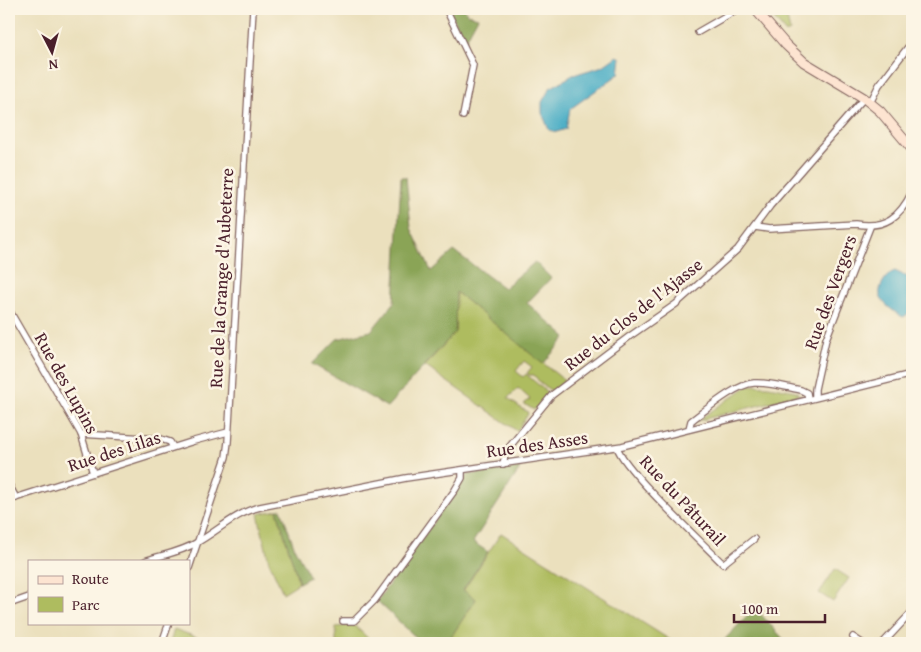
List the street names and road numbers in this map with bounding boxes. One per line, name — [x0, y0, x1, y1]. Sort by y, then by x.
street label: Rue de la Grange d'Aubeterre — [202, 167, 240, 389]
street label: Rue des Vergers — [797, 231, 863, 353]
street label: Rue du Clos de l'Ajasse — [558, 251, 708, 377]
street label: Rue des Lupins — [28, 327, 106, 439]
street label: Rue des Lilas — [64, 423, 164, 479]
street label: Rue des Asses — [484, 423, 590, 465]
street label: Rue du Pâturail — [634, 448, 732, 552]

